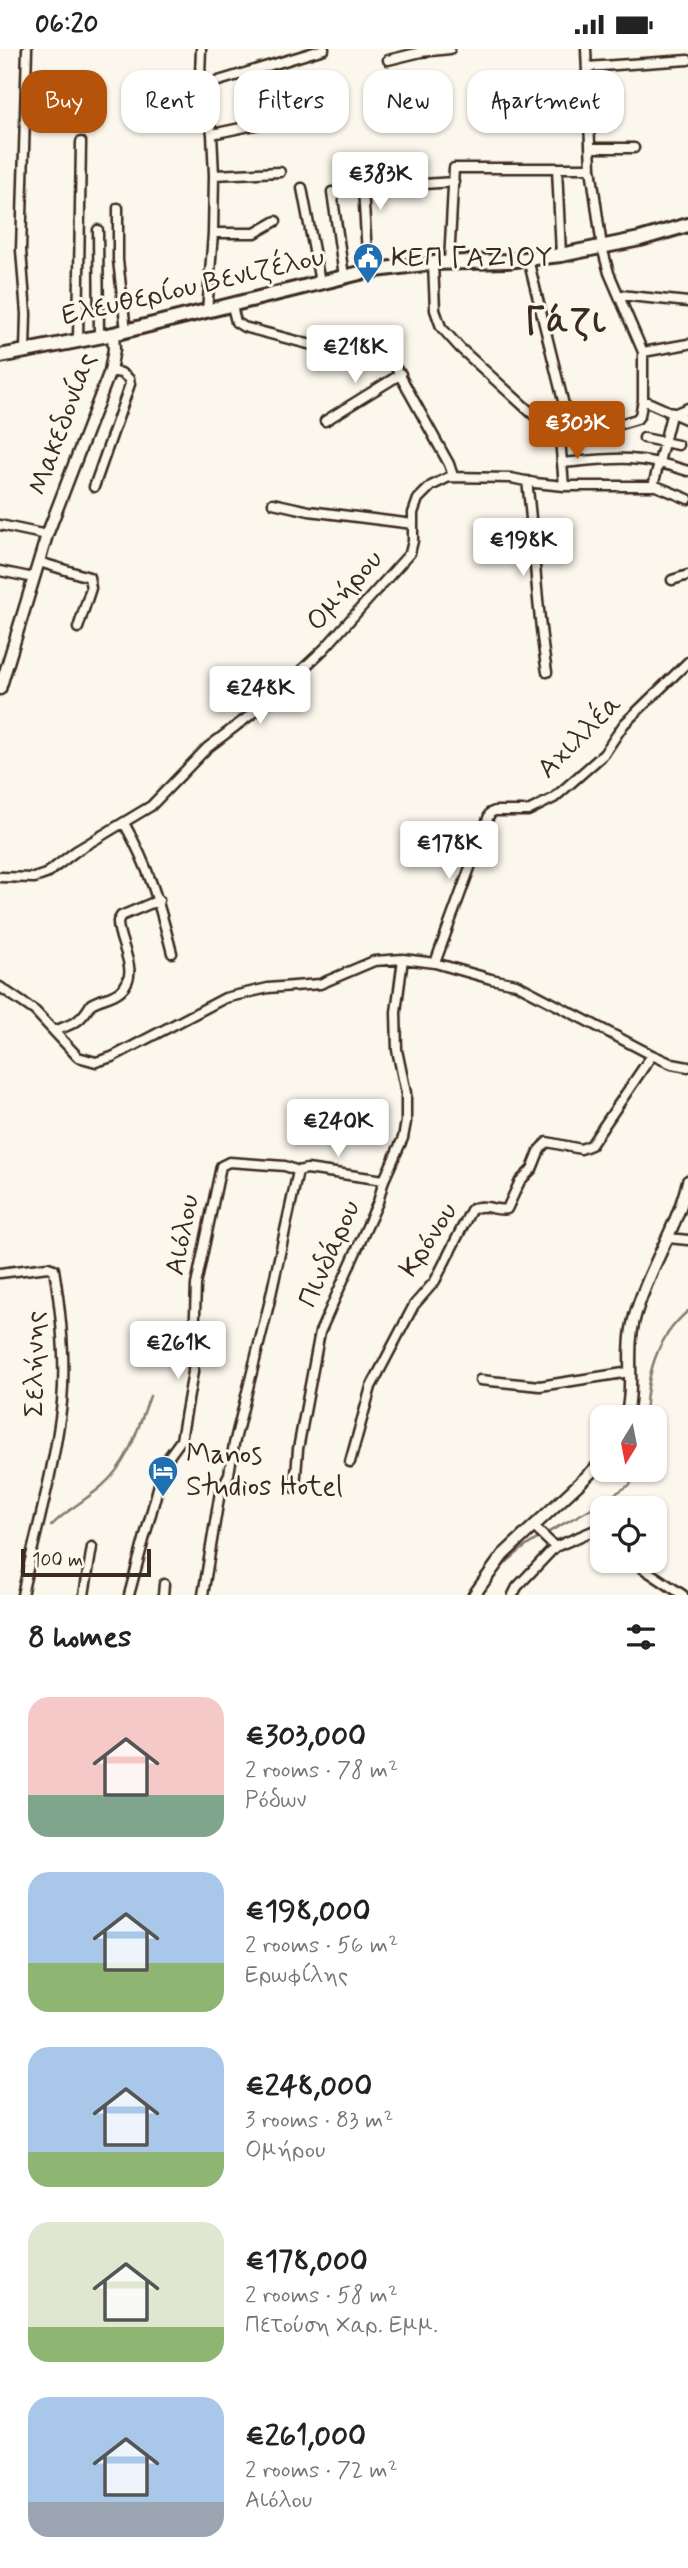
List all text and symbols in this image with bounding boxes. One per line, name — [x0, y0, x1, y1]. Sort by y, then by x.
text: 06:20 — [35, 8, 98, 42]
chip: Buy — [21, 70, 107, 133]
chip: Rent — [121, 70, 220, 133]
chip: Filters — [234, 70, 349, 133]
chip: New — [363, 70, 453, 133]
chip: Apartment — [467, 70, 624, 133]
pin: €383K — [331, 153, 429, 212]
text: €383K — [348, 160, 412, 190]
street label: Ελευθερίου Βενιζέλου — [58, 239, 328, 335]
place label: ΚΕΠ ΓΑΖΙΟΥ — [391, 240, 553, 277]
public building icon: ΚΕΠ ΓΑΖΙΟΥ — [351, 241, 385, 285]
district label: Γάζι — [525, 299, 607, 345]
pin: €218K — [306, 325, 404, 385]
text: €218K — [323, 333, 387, 363]
street label: Μακεδονίας — [20, 347, 106, 501]
pin: €303K — [528, 401, 626, 461]
text: €303K — [545, 409, 609, 439]
pin: €198K — [474, 519, 572, 578]
text: €198K — [489, 526, 557, 556]
street label: Ομήρου — [299, 542, 391, 640]
pin: €248K — [211, 667, 309, 726]
text: €248K — [226, 674, 294, 704]
street label: Αχιλλέα — [530, 687, 630, 787]
pin: €178K — [400, 821, 498, 881]
text: €178K — [416, 829, 482, 859]
pin: €240K — [289, 1099, 387, 1159]
text: €240K — [303, 1107, 373, 1137]
street label: Αιόλου — [157, 1191, 209, 1279]
street label: Πινδάρου — [290, 1195, 370, 1313]
street label: Κρόνου — [391, 1195, 467, 1285]
street label: Σελήνης — [17, 1311, 54, 1417]
pin: €261K — [129, 1321, 227, 1381]
text: €261K — [146, 1329, 210, 1359]
north arrow — [590, 1405, 667, 1482]
map controls — [590, 1405, 667, 1573]
place label: Manos Studios Hotel — [186, 1437, 343, 1506]
hotel icon: Manos Studios Hotel — [146, 1454, 180, 1498]
button: locate — [590, 1496, 667, 1573]
scale bar — [21, 1546, 150, 1578]
text: 100 m — [32, 1548, 83, 1573]
text: 8 homes — [28, 1618, 131, 1657]
icon: filters — [622, 1618, 660, 1656]
text: €303,000 — [245, 1717, 366, 1756]
icon: home — [84, 1725, 168, 1809]
text: 2 rooms · 78 m² — [245, 1756, 398, 1786]
text: Ρόδων — [245, 1786, 306, 1816]
text: €198,000 — [245, 1892, 371, 1931]
icon: home — [84, 1900, 168, 1984]
text: 2 rooms · 56 m² — [245, 1931, 398, 1961]
text: Ερωφίλης — [245, 1961, 348, 1991]
text: €248,000 — [245, 2067, 372, 2106]
icon: home — [84, 2075, 168, 2159]
text: 3 rooms · 83 m² — [245, 2106, 393, 2136]
text: Ομήρου — [245, 2136, 325, 2166]
text: €178,000 — [245, 2242, 368, 2281]
icon: home — [84, 2250, 168, 2334]
text: 2 rooms · 58 m² — [245, 2281, 398, 2311]
text: Πετούση Χαρ. Εμμ. — [245, 2311, 438, 2341]
text: €261,000 — [245, 2417, 366, 2456]
icon: home — [84, 2425, 168, 2509]
text: 2 rooms · 72 m² — [245, 2456, 398, 2486]
text: Αιόλου — [245, 2486, 312, 2516]

